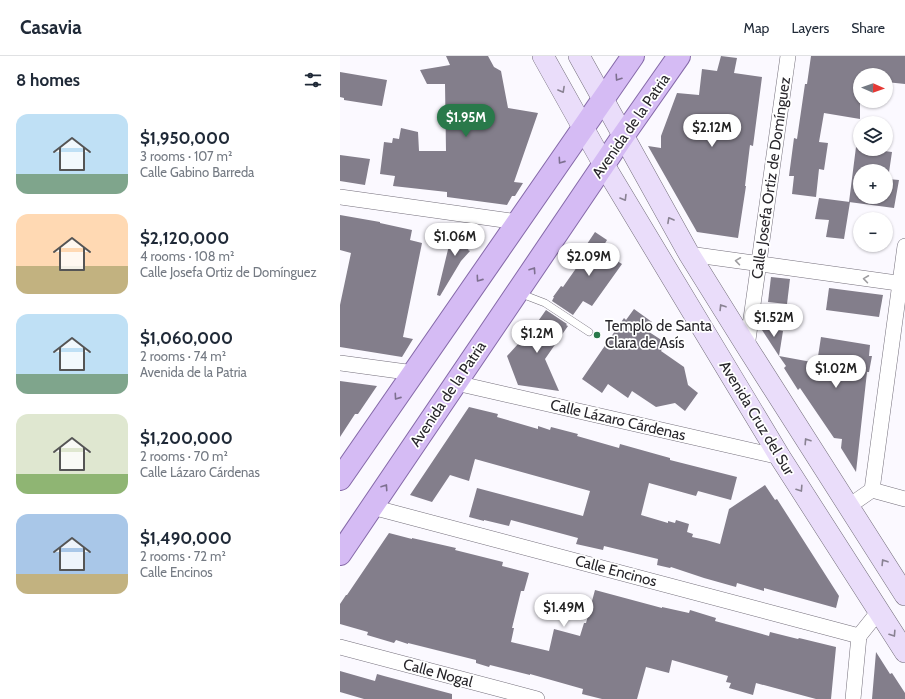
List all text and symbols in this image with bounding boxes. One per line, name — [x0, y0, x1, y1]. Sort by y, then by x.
text: Casavia — [20, 16, 82, 39]
text: Map — [744, 19, 769, 37]
text: Layers — [791, 19, 829, 37]
text: Share — [851, 19, 885, 37]
north arrow — [853, 68, 893, 108]
map controls — [853, 68, 893, 252]
icon: filters — [302, 69, 324, 91]
text: 8 homes — [16, 70, 80, 90]
street label: Avenida de la Patria — [588, 70, 674, 182]
one-way arrow — [615, 74, 623, 81]
street label: Calle Josefa Ortiz de Domínguez — [748, 76, 794, 280]
one-way arrow — [557, 86, 564, 93]
pin: $1.95M — [433, 104, 499, 138]
text: $1.95M — [446, 109, 486, 125]
pin: $2.12M — [679, 114, 745, 148]
button: layers — [853, 116, 893, 156]
text: $2.12M — [692, 119, 732, 135]
text: $1,950,000 — [140, 128, 230, 148]
icon: home — [48, 130, 96, 178]
text: 3 rooms · 107 m² — [140, 148, 232, 164]
one-way arrow — [559, 156, 566, 163]
text: Calle Gabino Barreda — [140, 164, 254, 180]
button: + — [853, 164, 893, 204]
one-way arrow — [619, 194, 627, 201]
button: − — [853, 212, 893, 252]
one-way arrow — [668, 216, 675, 224]
pin: $1.06M — [422, 223, 488, 257]
text: $2,120,000 — [140, 228, 229, 248]
text: $1.06M — [434, 228, 476, 244]
icon: home — [48, 230, 96, 278]
pin: $2.09M — [556, 243, 622, 277]
text: 4 rooms · 108 m² — [140, 248, 234, 264]
text: $2.09M — [567, 248, 611, 264]
one-way arrow — [735, 257, 741, 266]
text: Calle Josefa Ortiz de Domínguez — [140, 264, 317, 280]
one-way arrow — [528, 267, 535, 274]
one-way arrow — [476, 275, 484, 282]
one-way arrow — [863, 275, 869, 284]
one-way arrow — [720, 304, 727, 311]
pin: $1.52M — [741, 304, 807, 338]
text: $1.52M — [754, 309, 794, 325]
place label: Templo de Santa Clara de Asís — [605, 317, 713, 352]
pin: $1.2M — [509, 320, 565, 354]
text: $1.2M — [521, 325, 553, 341]
text: $1,060,000 — [140, 328, 233, 348]
icon: home — [48, 330, 96, 378]
marker: Templo de Santa Clara de Asís — [592, 330, 602, 340]
street label: Avenida de la Patria — [406, 337, 490, 450]
text: 2 rooms · 74 m² — [140, 348, 226, 364]
pin: $1.02M — [803, 355, 869, 389]
street label: Avenida Cruz del Sur — [716, 357, 798, 479]
text: $1.02M — [815, 360, 857, 376]
text: Avenida de la Patria — [140, 364, 247, 380]
one-way arrow — [394, 393, 402, 400]
street label: Calle Lázaro Cárdenas — [549, 396, 687, 444]
text: $1,200,000 — [140, 428, 233, 448]
icon: home — [48, 430, 96, 478]
one-way arrow — [805, 438, 812, 445]
text: 2 rooms · 70 m² — [140, 448, 228, 464]
text: Calle Lázaro Cárdenas — [140, 464, 260, 480]
one-way arrow — [381, 484, 388, 491]
one-way arrow — [796, 485, 803, 492]
text: $1,490,000 — [140, 528, 232, 548]
icon: home — [48, 530, 96, 578]
text: 2 rooms · 72 m² — [140, 548, 226, 564]
street label: Calle Encinos — [573, 551, 659, 591]
one-way arrow — [882, 559, 889, 566]
text: Calle Encinos — [140, 564, 213, 580]
pin: $1.49M — [531, 594, 597, 628]
text: $1.49M — [543, 599, 585, 615]
one-way arrow — [888, 629, 895, 636]
street label: Calle Nogal — [401, 655, 475, 691]

